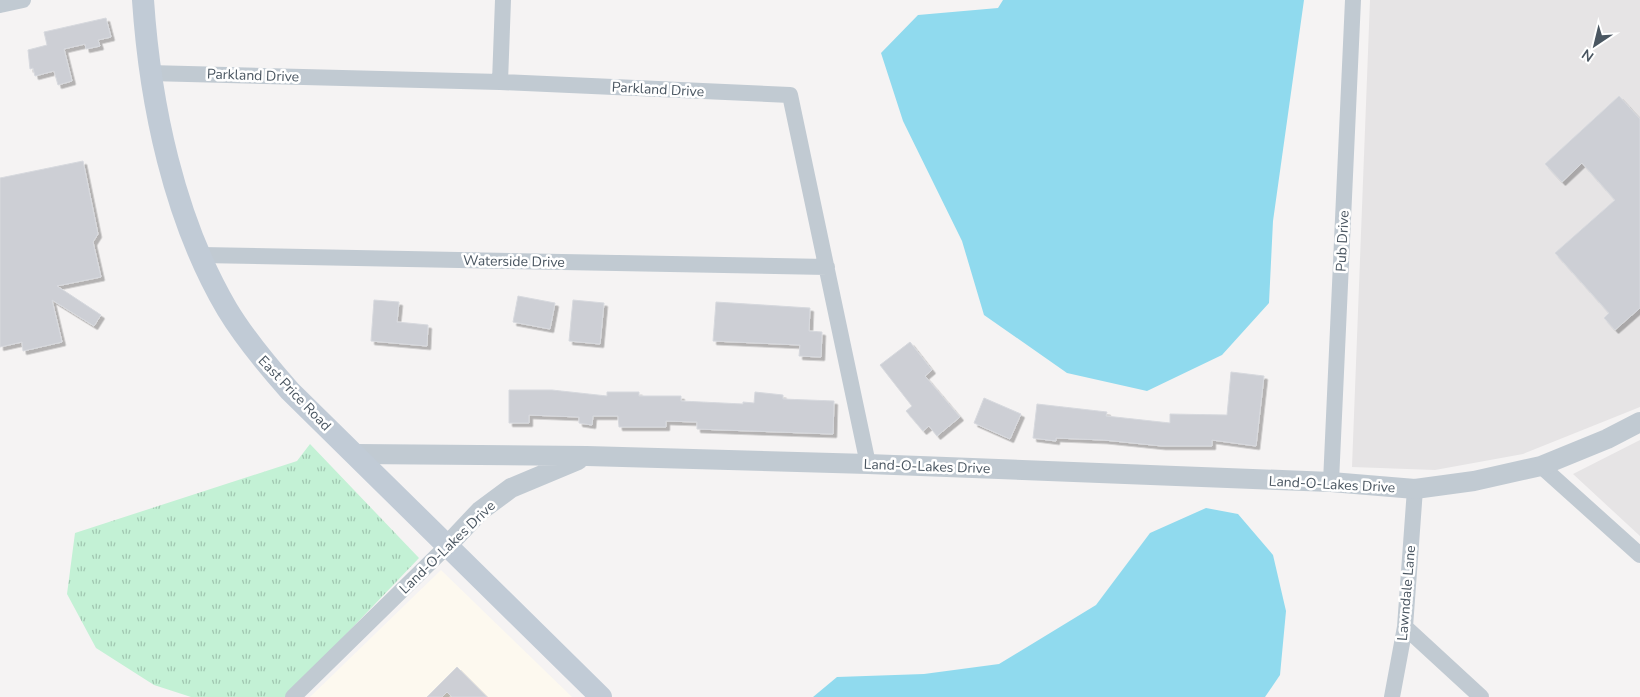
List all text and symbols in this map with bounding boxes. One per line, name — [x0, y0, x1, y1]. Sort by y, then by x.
north arrow — [1570, 20, 1620, 70]
text: N — [1578, 44, 1598, 66]
street label: Parkland Drive — [206, 64, 300, 87]
street label: Parkland Drive — [611, 78, 705, 101]
street label: Pub Drive — [1331, 210, 1354, 272]
street label: Waterside Drive — [463, 251, 565, 272]
street label: East Price Road — [254, 352, 335, 435]
street label: Land-O-Lakes Drive — [863, 455, 991, 478]
street label: Land-O-Lakes Drive — [1268, 472, 1396, 497]
street label: Land-O-Lakes Drive — [395, 497, 499, 598]
street label: Lawndale Lane — [1393, 544, 1420, 642]

